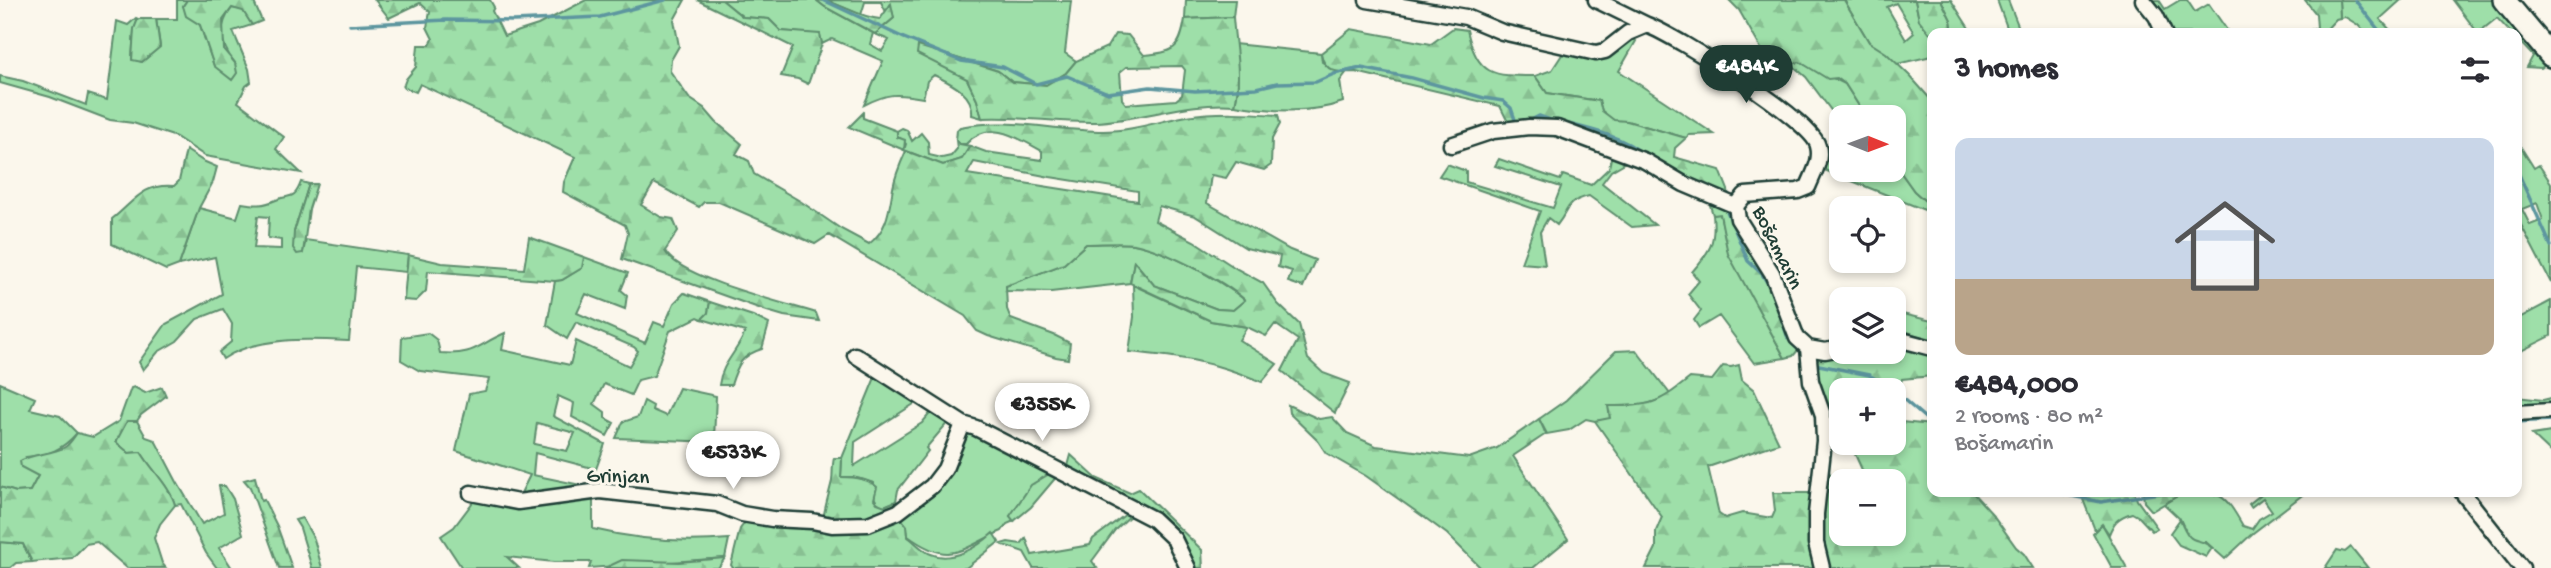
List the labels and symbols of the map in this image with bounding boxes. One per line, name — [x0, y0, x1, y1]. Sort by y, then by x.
pin: €484K — [1697, 46, 1795, 105]
north arrow — [1829, 105, 1906, 182]
street label: Bošamarin — [1745, 202, 1807, 294]
pin: €355K — [993, 384, 1091, 443]
pin: €533K — [684, 432, 782, 491]
street label: Grinjan — [586, 465, 650, 492]

